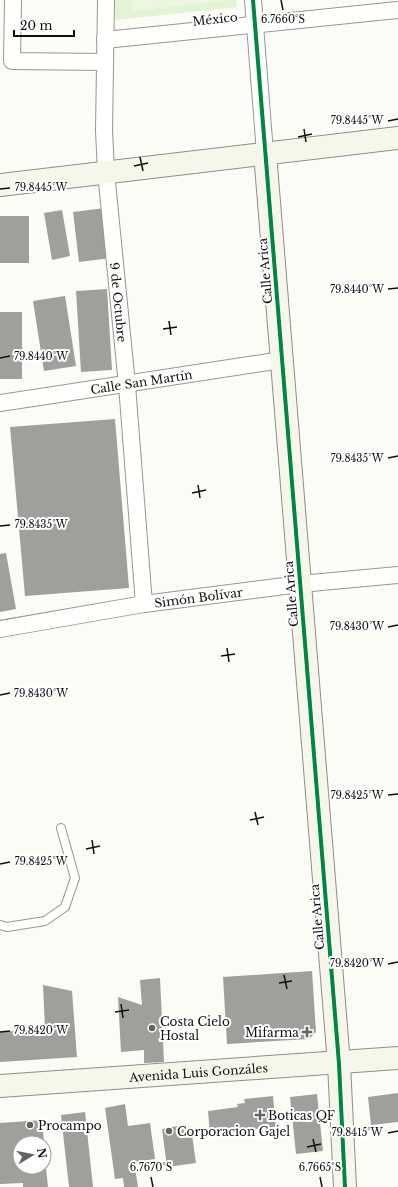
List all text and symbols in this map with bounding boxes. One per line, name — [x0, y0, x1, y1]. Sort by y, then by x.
street label: México — [192, 9, 238, 29]
scale bar — [14, 12, 74, 38]
text: 6.7660°S — [261, 13, 305, 26]
text: 20 m — [20, 18, 52, 33]
text: 79.8445°W — [331, 114, 383, 127]
text: 79.8445°W — [15, 181, 67, 194]
street label: Calle Arica — [255, 237, 275, 305]
street label: 9 de Octubre — [107, 262, 130, 343]
text: 79.8440°W — [330, 283, 384, 296]
text: 79.8440°W — [14, 350, 68, 363]
street label: Calle San Martín — [89, 366, 193, 397]
text: 79.8435°W — [331, 452, 384, 465]
text: 79.8435°W — [15, 518, 68, 531]
street label: Calle Arica — [281, 560, 301, 628]
street label: Simón Bolívar — [153, 584, 244, 610]
text: 79.8430°W — [330, 620, 384, 633]
text: 79.8430°W — [14, 687, 68, 700]
text: 79.8425°W — [331, 789, 384, 802]
text: 79.8425°W — [15, 855, 68, 868]
street label: Calle Arica — [307, 883, 327, 951]
text: 79.8420°W — [330, 957, 384, 970]
place label: Costa Cielo Hostal — [160, 1014, 230, 1043]
marker: Costa Cielo Hostal — [147, 1023, 157, 1033]
text: 79.8420°W — [14, 1024, 68, 1037]
place label: Mifarma — [245, 1025, 299, 1040]
marker: Mifarma — [302, 1027, 312, 1037]
street label: Avenida Luis Gonzáles — [128, 1060, 268, 1084]
place label: Boticas QF — [268, 1108, 335, 1123]
marker: Boticas QF — [255, 1110, 265, 1120]
place label: Procampo — [38, 1118, 102, 1133]
marker: Procampo — [25, 1120, 35, 1130]
place label: Corporacion Gajel — [177, 1124, 290, 1139]
marker: Corporacion Gajel — [164, 1126, 174, 1136]
text: 79.8415°W — [331, 1126, 383, 1139]
north arrow — [12, 1135, 52, 1175]
text: N — [34, 1147, 50, 1160]
text: 6.7670°S — [130, 1161, 172, 1174]
text: 6.7665°S — [299, 1161, 341, 1174]

